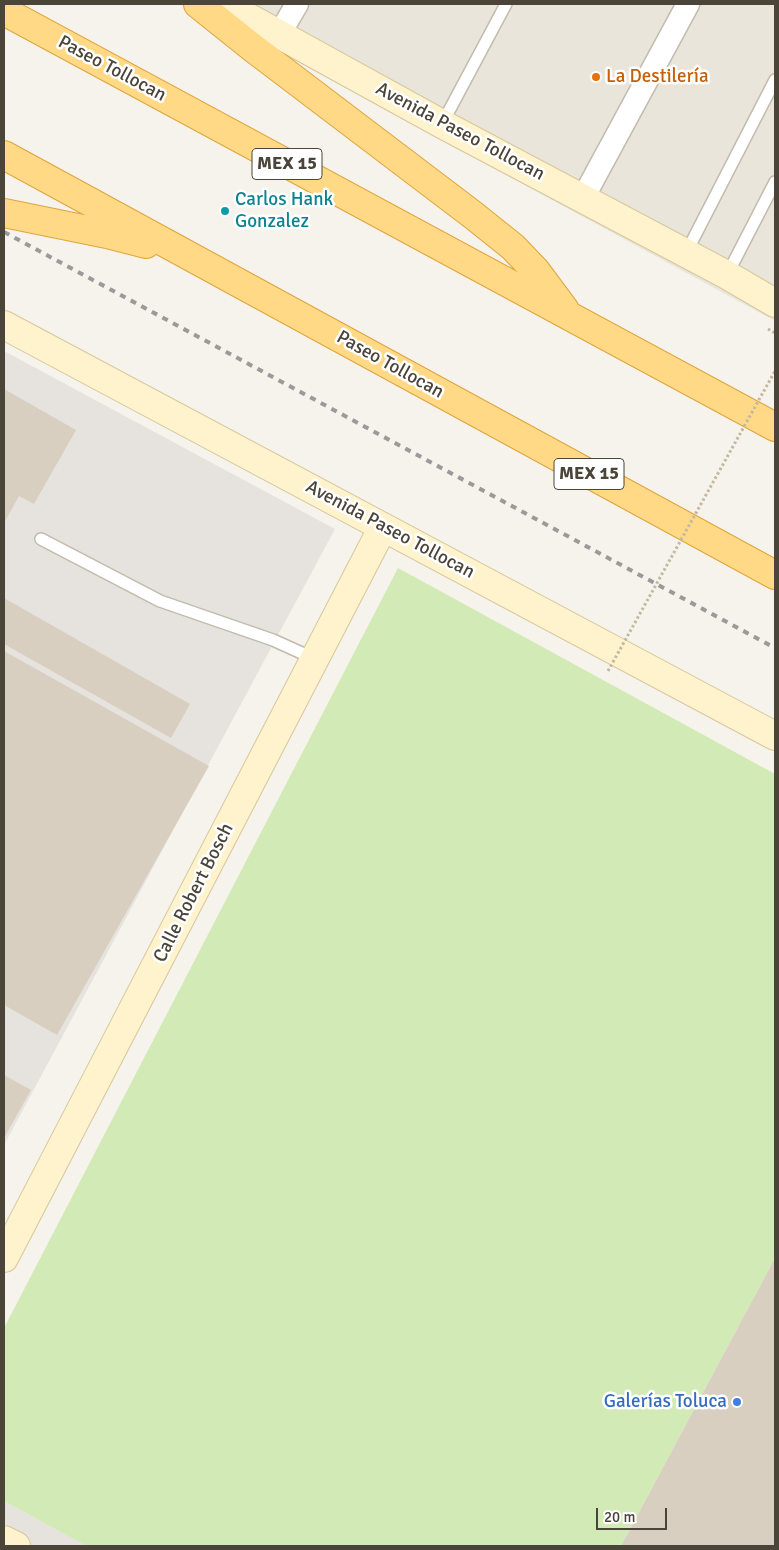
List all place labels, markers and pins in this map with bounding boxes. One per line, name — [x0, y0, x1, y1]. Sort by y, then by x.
place label: La Destilería — [606, 66, 709, 88]
marker: La Destilería — [590, 71, 602, 83]
place label: Carlos Hank Gonzalez — [235, 189, 333, 233]
marker: Carlos Hank Gonzalez — [219, 205, 231, 217]
place label: Galerías Toluca — [604, 1391, 727, 1413]
marker: Galerías Toluca — [731, 1396, 743, 1408]

